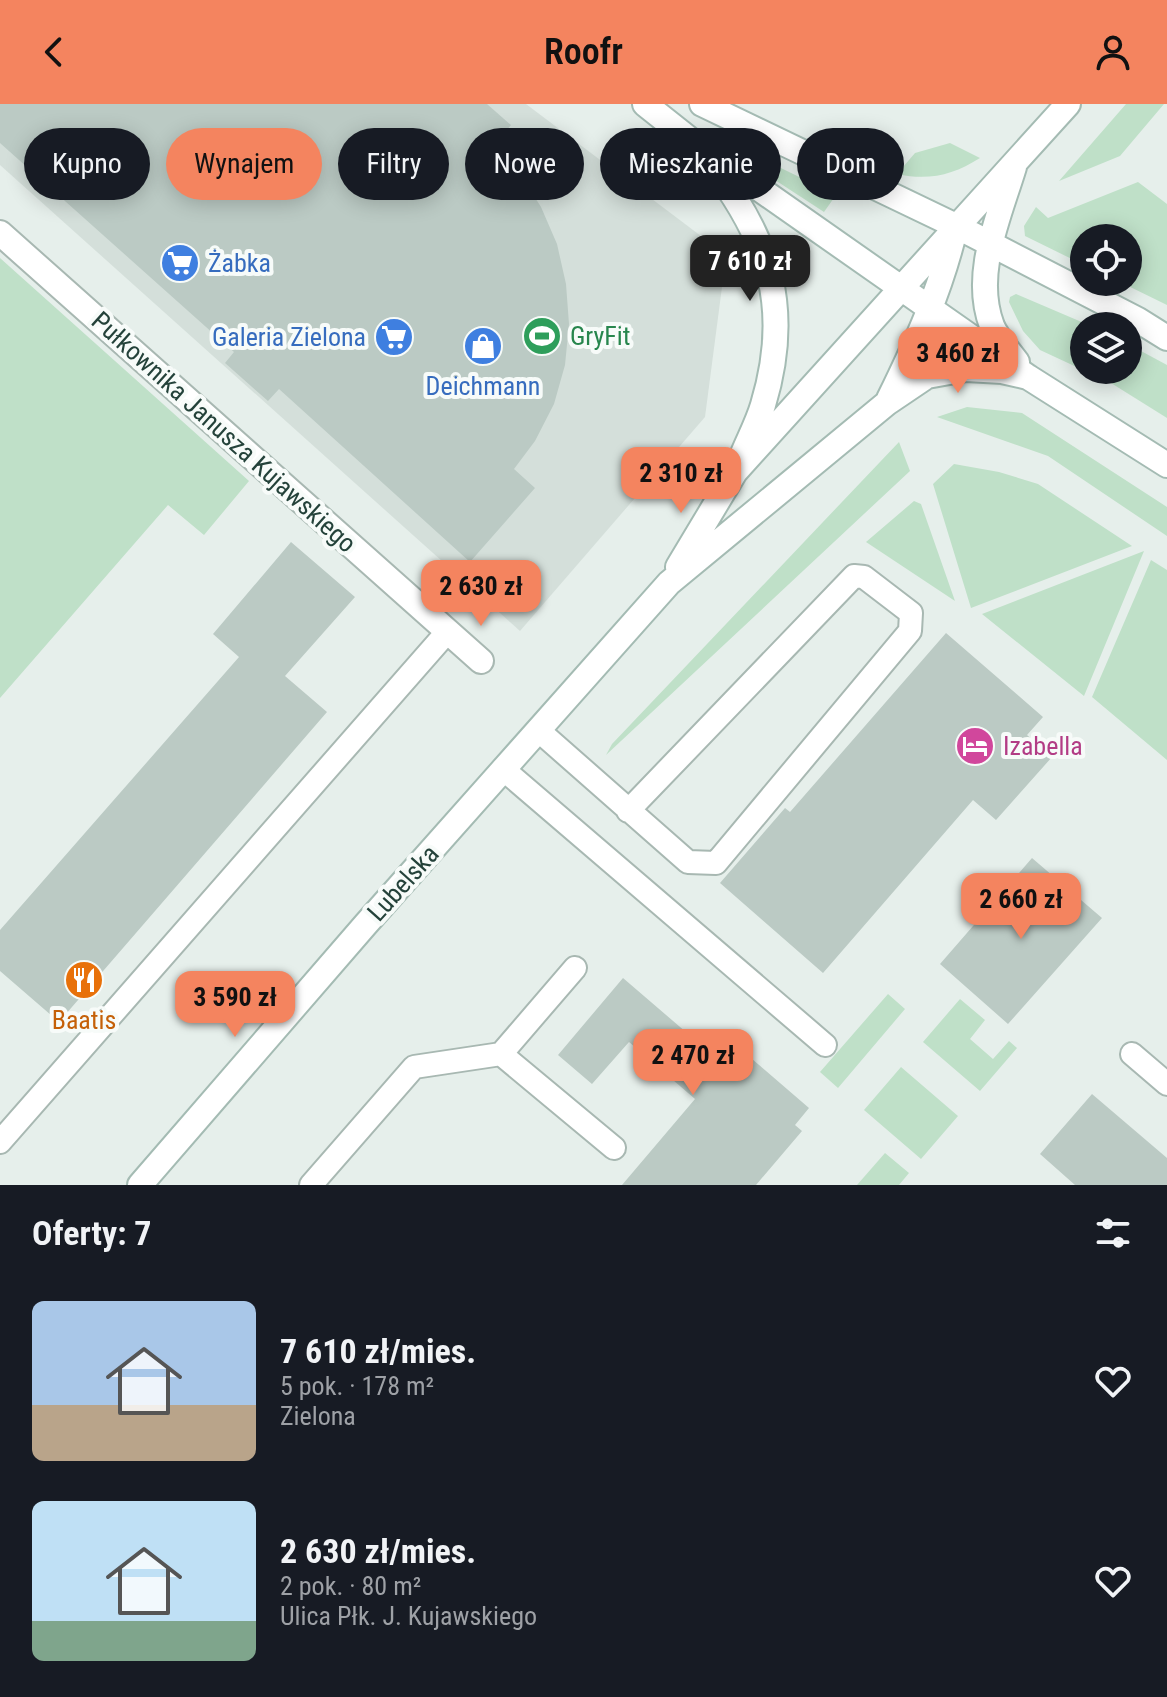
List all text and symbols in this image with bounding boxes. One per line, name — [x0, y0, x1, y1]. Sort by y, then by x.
icon: back — [32, 30, 76, 74]
icon: person — [1091, 30, 1135, 74]
text: Roofr — [544, 31, 623, 73]
chip: Kupno — [24, 128, 150, 200]
chip: Wynajem — [166, 128, 322, 200]
chip: Filtry — [338, 128, 449, 200]
chip: Nowe — [465, 128, 584, 200]
chip: Mieszkanie — [600, 128, 781, 200]
chip: Dom — [797, 128, 904, 200]
map controls — [1070, 224, 1142, 384]
button: locate — [1070, 224, 1142, 296]
pin: 7 610 zł — [667, 235, 833, 303]
supermarket icon: Żabka — [159, 242, 201, 284]
text: 7 610 zł — [708, 246, 792, 276]
place label: Żabka — [208, 248, 271, 278]
street label: Pułkownika Janusza Kujawskiego — [86, 305, 362, 559]
button: layers — [1070, 312, 1142, 384]
sports icon: GryFit — [521, 315, 563, 357]
supermarket icon: Galeria Zielona — [373, 316, 415, 358]
place label: GryFit — [570, 321, 631, 351]
place label: Galeria Zielona — [212, 322, 366, 352]
shop icon: Deichmann — [462, 325, 504, 367]
pin: 3 460 zł — [875, 327, 1041, 395]
text: 3 460 zł — [916, 338, 1000, 368]
place label: Deichmann — [426, 371, 540, 401]
pin: 2 310 zł — [598, 447, 764, 515]
text: 2 310 zł — [639, 458, 723, 488]
pin: 2 630 zł — [398, 560, 564, 628]
text: 2 630 zł — [439, 571, 523, 601]
hotel icon: Izabella — [954, 725, 996, 767]
place label: Izabella — [1003, 731, 1083, 761]
street label: Lubelska — [361, 839, 445, 927]
pin: 2 660 zł — [938, 873, 1104, 941]
text: 2 660 zł — [979, 884, 1063, 914]
restaurant icon: Baatis — [63, 959, 105, 1001]
pin: 3 590 zł — [152, 971, 318, 1039]
text: 3 590 zł — [193, 982, 277, 1012]
place label: Baatis — [52, 1005, 116, 1035]
pin: 2 470 zł — [610, 1029, 776, 1097]
text: 2 470 zł — [651, 1040, 735, 1070]
icon: filters — [1091, 1211, 1135, 1255]
text: Oferty: 7 — [32, 1213, 152, 1253]
text: 7 610 zł/mies. — [280, 1331, 476, 1371]
icon: home — [96, 1333, 192, 1429]
icon: heart — [1091, 1359, 1135, 1403]
text: 5 pok. · 178 m² — [280, 1371, 434, 1401]
text: Zielona — [280, 1401, 356, 1431]
text: 2 630 zł/mies. — [280, 1531, 476, 1571]
icon: home — [96, 1533, 192, 1629]
icon: heart — [1091, 1559, 1135, 1603]
text: 2 pok. · 80 m² — [280, 1571, 421, 1601]
text: Ulica Płk. J. Kujawskiego — [280, 1601, 537, 1631]

